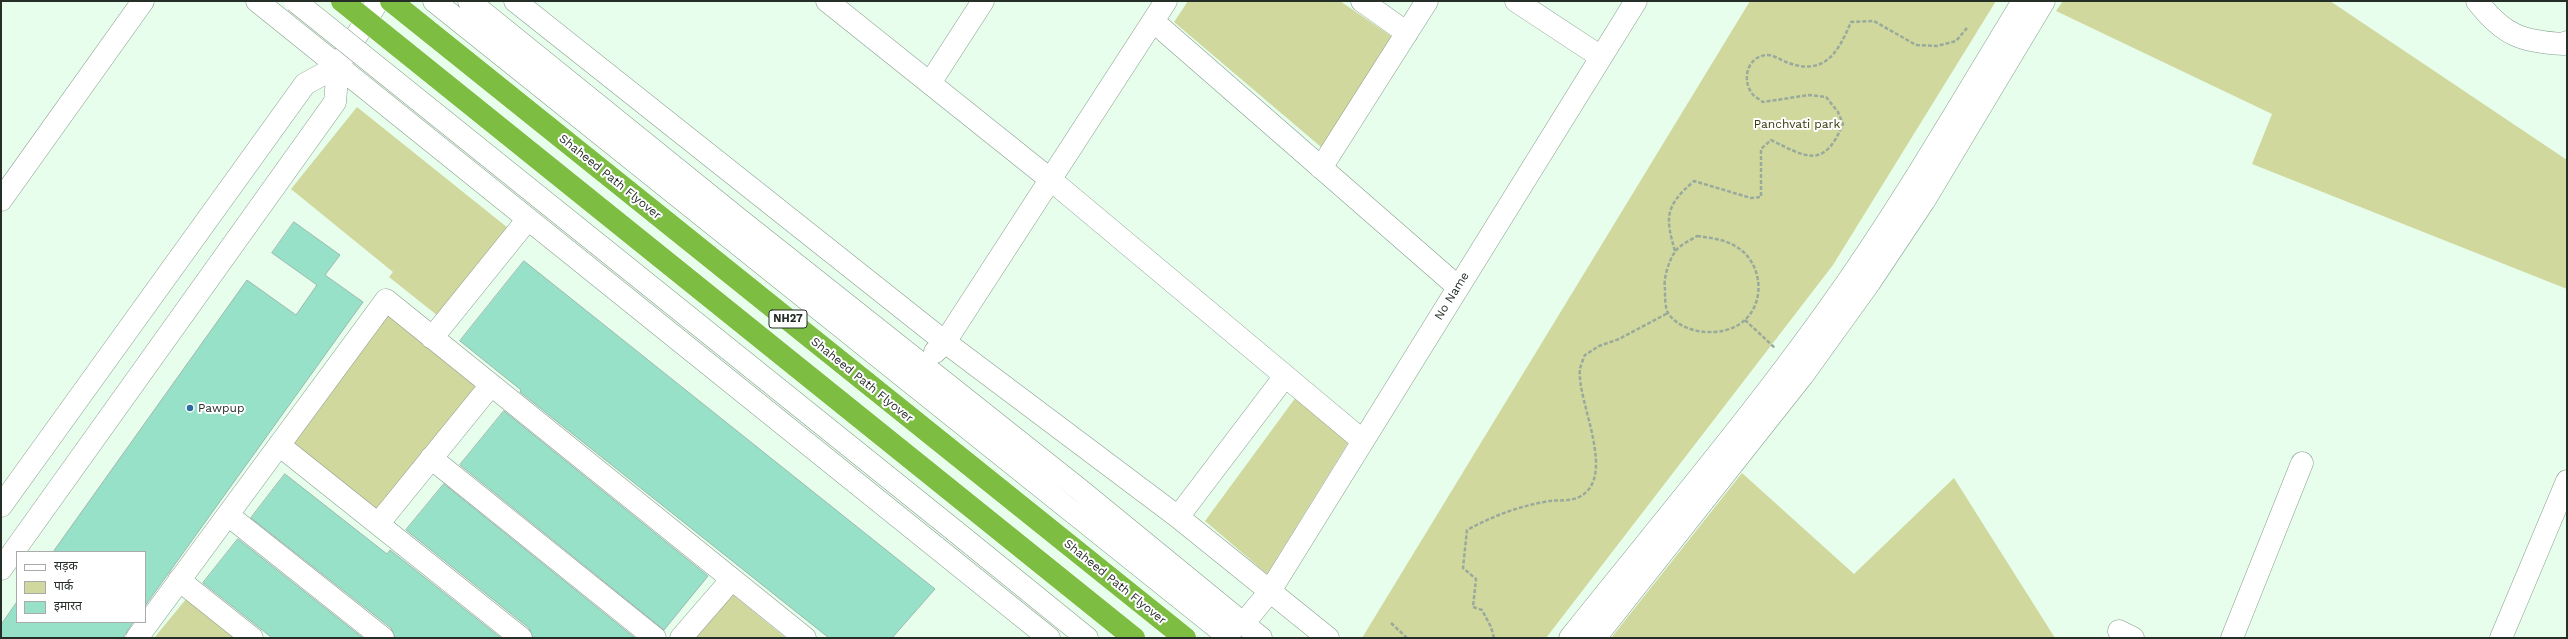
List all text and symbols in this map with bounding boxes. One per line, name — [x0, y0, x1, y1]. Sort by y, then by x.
park label: Panchvati park — [1754, 117, 1840, 131]
street label: Shaheed Path Flyover — [556, 131, 664, 223]
street label: No Name — [1432, 269, 1472, 323]
road number: NH27 — [769, 310, 807, 328]
street label: Shaheed Path Flyover — [808, 334, 916, 426]
place label: Pawpup — [198, 401, 244, 415]
marker: Pawpup — [185, 403, 195, 413]
street label: Shaheed Path Flyover — [1061, 536, 1169, 628]
legend — [16, 551, 146, 623]
text: सड़क — [54, 559, 78, 573]
text: पार्क — [54, 579, 73, 593]
text: इमारत — [54, 599, 82, 613]

